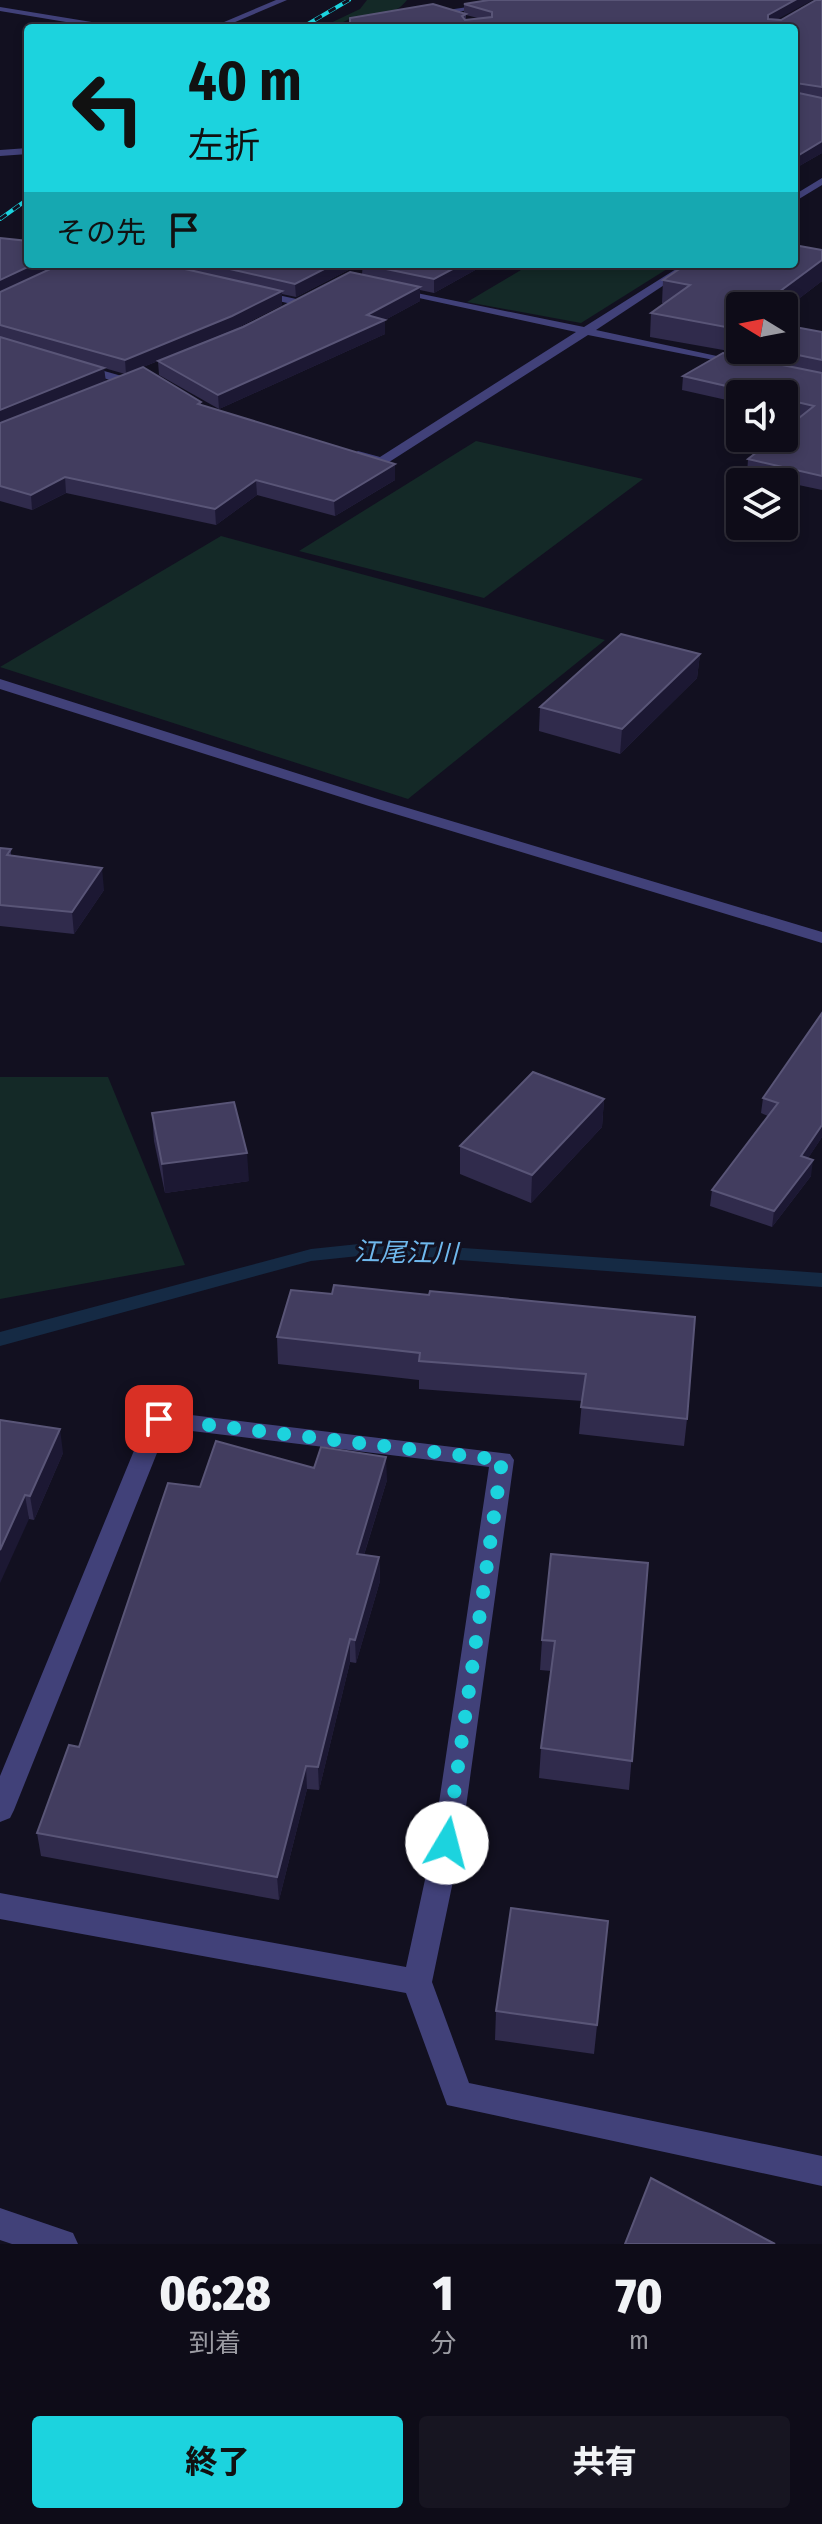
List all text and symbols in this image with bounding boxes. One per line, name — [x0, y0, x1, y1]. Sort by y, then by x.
text: 40 m — [188, 48, 302, 115]
icon: left — [56, 56, 160, 160]
text: 左折 — [188, 124, 260, 168]
icon: arrive — [162, 208, 206, 252]
text: その先 — [56, 215, 146, 251]
north arrow — [726, 292, 798, 364]
map controls — [726, 292, 798, 540]
button: sound — [726, 380, 798, 452]
button: layers — [726, 468, 798, 540]
water label: 江尾江川 — [354, 1237, 461, 1269]
pin — [125, 1385, 193, 1453]
icon: arrive — [137, 1397, 181, 1441]
position arrow — [405, 1801, 489, 1885]
text: 06:28 — [159, 2265, 271, 2323]
text: 1 — [433, 2265, 454, 2323]
text: 70 — [616, 2268, 663, 2326]
text: m — [629, 2325, 649, 2356]
text: 到着 — [189, 2328, 241, 2359]
text: 分 — [430, 2328, 456, 2359]
button: 終了 — [32, 2416, 403, 2508]
button: 共有 — [419, 2416, 790, 2508]

